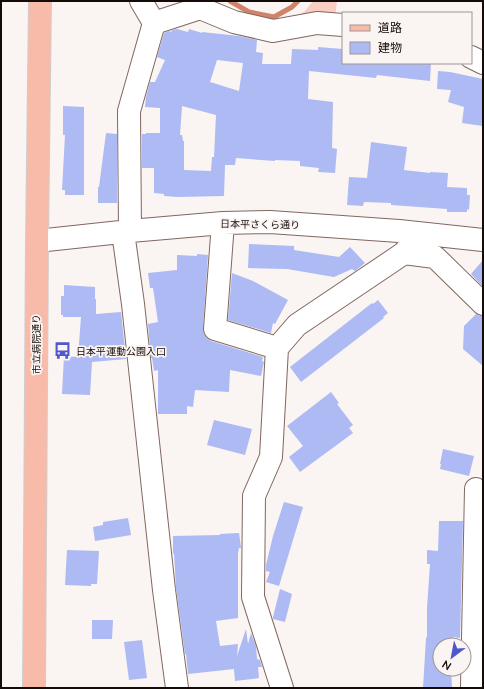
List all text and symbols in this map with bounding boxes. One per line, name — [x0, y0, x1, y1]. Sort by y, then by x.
legend — [342, 12, 472, 64]
text: 道路 — [378, 20, 402, 35]
text: 建物 — [378, 40, 402, 55]
street label: 日本平さくら通り — [220, 217, 300, 232]
street label: 市立病院通り — [30, 314, 43, 374]
bus stop icon: 日本平運動公園入口 — [53, 341, 73, 361]
place label: 日本平運動公園入口 — [76, 345, 166, 358]
north arrow — [432, 637, 472, 677]
text: N — [439, 657, 454, 674]

